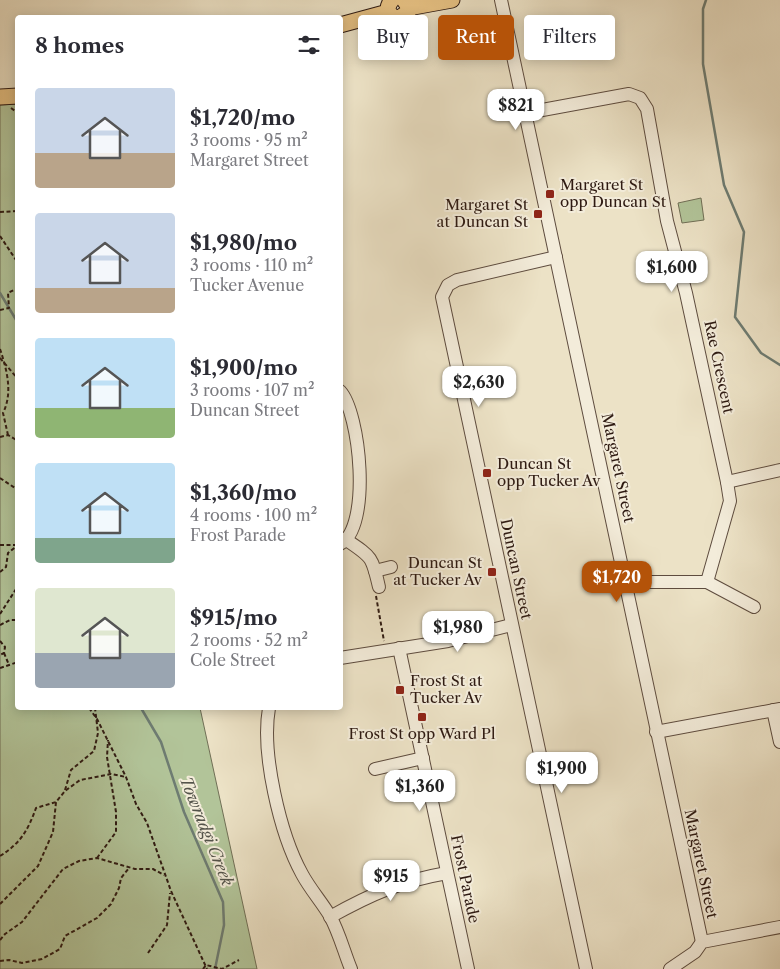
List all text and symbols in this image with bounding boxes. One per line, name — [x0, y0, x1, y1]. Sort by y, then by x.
chip: Buy — [358, 15, 428, 60]
chip: Rent — [438, 15, 514, 60]
chip: Filters — [524, 15, 615, 60]
icon: filters — [295, 31, 323, 59]
text: 8 homes — [35, 33, 124, 58]
pin: $821 — [486, 88, 546, 131]
text: $821 — [498, 95, 534, 115]
text: $1,720/mo — [190, 105, 295, 130]
icon: home — [75, 108, 135, 168]
text: 3 rooms · 95 m² — [190, 130, 308, 150]
text: Margaret Street — [190, 150, 309, 170]
place label: Margaret St opp Duncan St — [560, 175, 667, 211]
marker: Margaret St opp Duncan St — [544, 188, 556, 200]
place label: Margaret St at Duncan St — [437, 195, 529, 231]
marker: Margaret St at Duncan St — [532, 208, 544, 220]
text: $1,980/mo — [190, 230, 297, 255]
icon: home — [75, 233, 135, 293]
pin: $1,600 — [631, 250, 713, 293]
text: 3 rooms · 110 m² — [190, 255, 313, 275]
text: $1,600 — [647, 257, 697, 277]
text: Tucker Avenue — [190, 275, 304, 295]
street label: Rae Crescent — [700, 319, 739, 416]
text: $1,900/mo — [190, 355, 298, 380]
icon: home — [75, 358, 135, 418]
pin: $2,630 — [438, 366, 520, 408]
text: $2,630 — [453, 372, 505, 392]
text: 3 rooms · 107 m² — [190, 380, 315, 400]
text: Duncan Street — [190, 400, 299, 420]
street label: Margaret Street — [598, 411, 639, 525]
place label: Duncan St opp Tucker Av — [497, 454, 601, 490]
marker: Duncan St opp Tucker Av — [481, 467, 493, 479]
text: $1,360/mo — [190, 480, 297, 505]
icon: home — [75, 483, 135, 543]
text: 4 rooms · 100 m² — [190, 505, 317, 525]
street label: Duncan Street — [497, 517, 537, 622]
text: Frost Parade — [190, 525, 286, 545]
place label: Duncan St at Tucker Av — [393, 553, 483, 589]
pin: $1,720 — [576, 560, 658, 603]
marker: Duncan St at Tucker Av — [486, 566, 498, 578]
text: $1,720 — [593, 567, 641, 587]
text: $915/mo — [190, 605, 277, 630]
icon: home — [75, 608, 135, 668]
pin: $1,980 — [417, 610, 499, 653]
text: $1,980 — [433, 617, 483, 637]
text: 2 rooms · 52 m² — [190, 630, 308, 650]
text: Cole Street — [190, 650, 275, 670]
place label: Frost St at Tucker Av — [410, 671, 483, 707]
marker: Frost St at Tucker Av — [394, 684, 406, 696]
marker: Frost St opp Ward Pl — [416, 711, 428, 723]
place label: Frost St opp Ward Pl — [349, 724, 496, 743]
pin: $1,900 — [521, 752, 603, 794]
text: $1,900 — [537, 758, 587, 778]
pin: $1,360 — [379, 770, 461, 812]
water label: Towradgi Creek — [176, 773, 238, 889]
text: $1,360 — [395, 776, 445, 796]
street label: Margaret Street — [681, 807, 722, 921]
street label: Frost Parade — [447, 833, 484, 925]
pin: $915 — [361, 860, 421, 902]
text: $915 — [374, 866, 408, 886]

